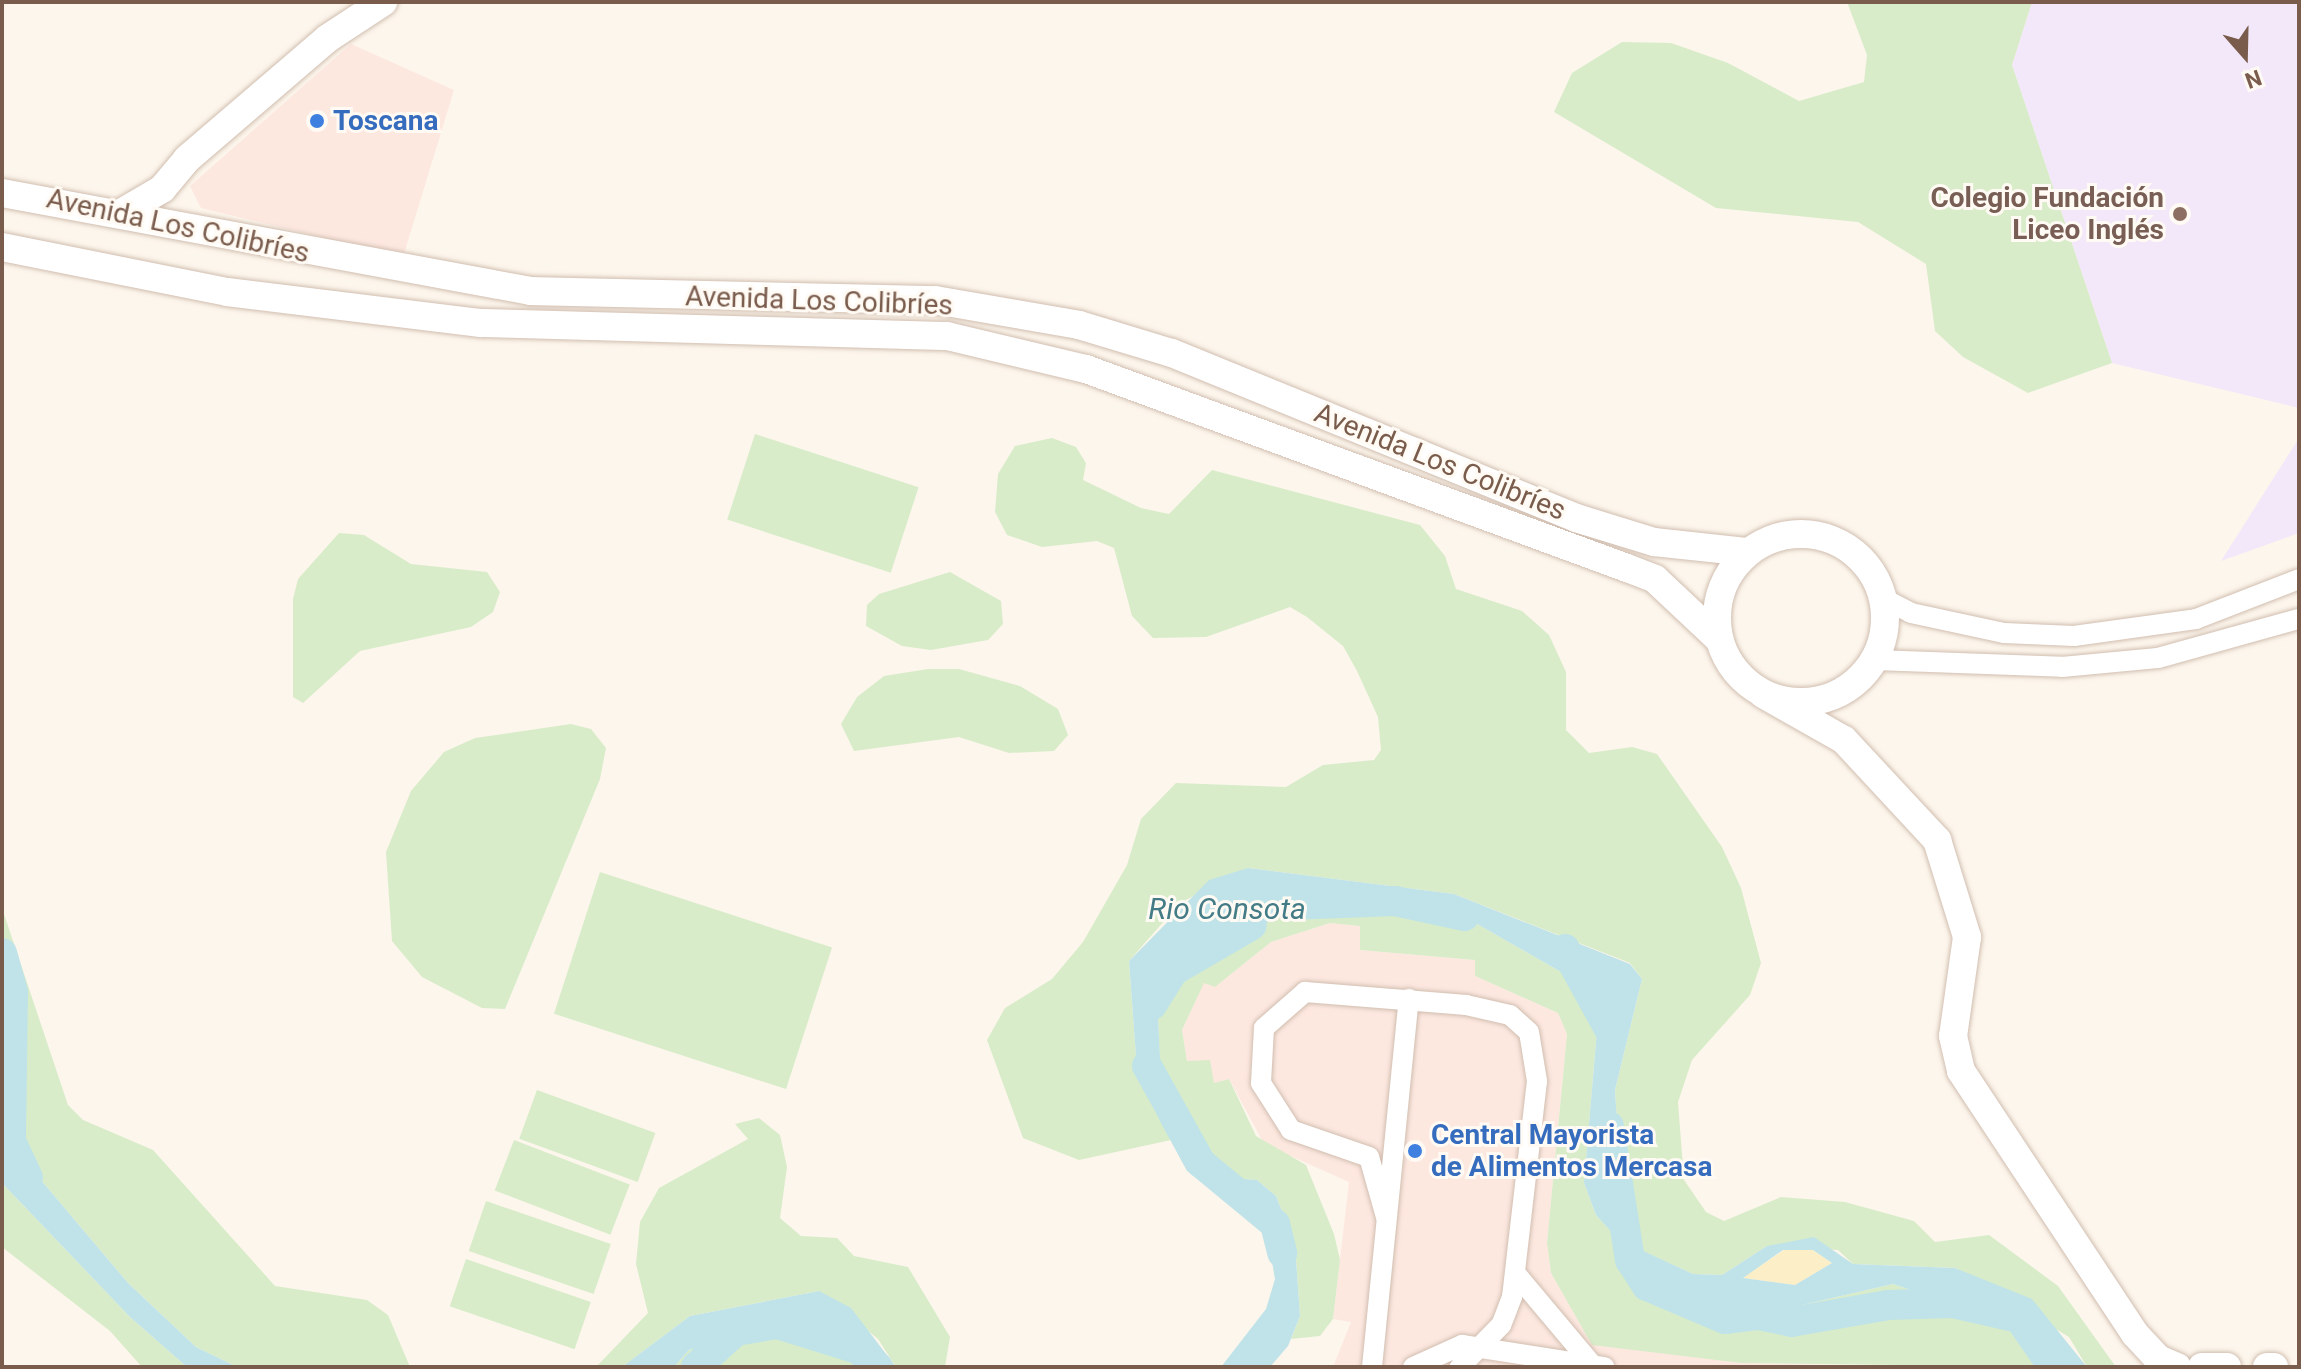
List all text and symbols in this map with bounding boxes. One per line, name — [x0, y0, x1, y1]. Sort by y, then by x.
north arrow — [2205, 16, 2285, 96]
text: N — [2242, 65, 2265, 93]
place label: Toscana — [333, 104, 438, 138]
marker: Toscana — [308, 112, 326, 130]
place label: Colegio Fundación Liceo Inglés — [1930, 181, 2164, 247]
street label: Avenida Los Colibríes — [44, 182, 312, 270]
marker: Colegio Fundación Liceo Inglés — [2171, 205, 2189, 223]
street label: Avenida Los Colibríes — [685, 280, 953, 322]
street label: Avenida Los Colibríes — [1310, 396, 1570, 528]
water label: Rio Consota — [1148, 891, 1306, 927]
place label: Central Mayorista de Alimentos Mercasa — [1431, 1118, 1712, 1184]
marker: Central Mayorista de Alimentos Mercasa — [1406, 1142, 1424, 1160]

